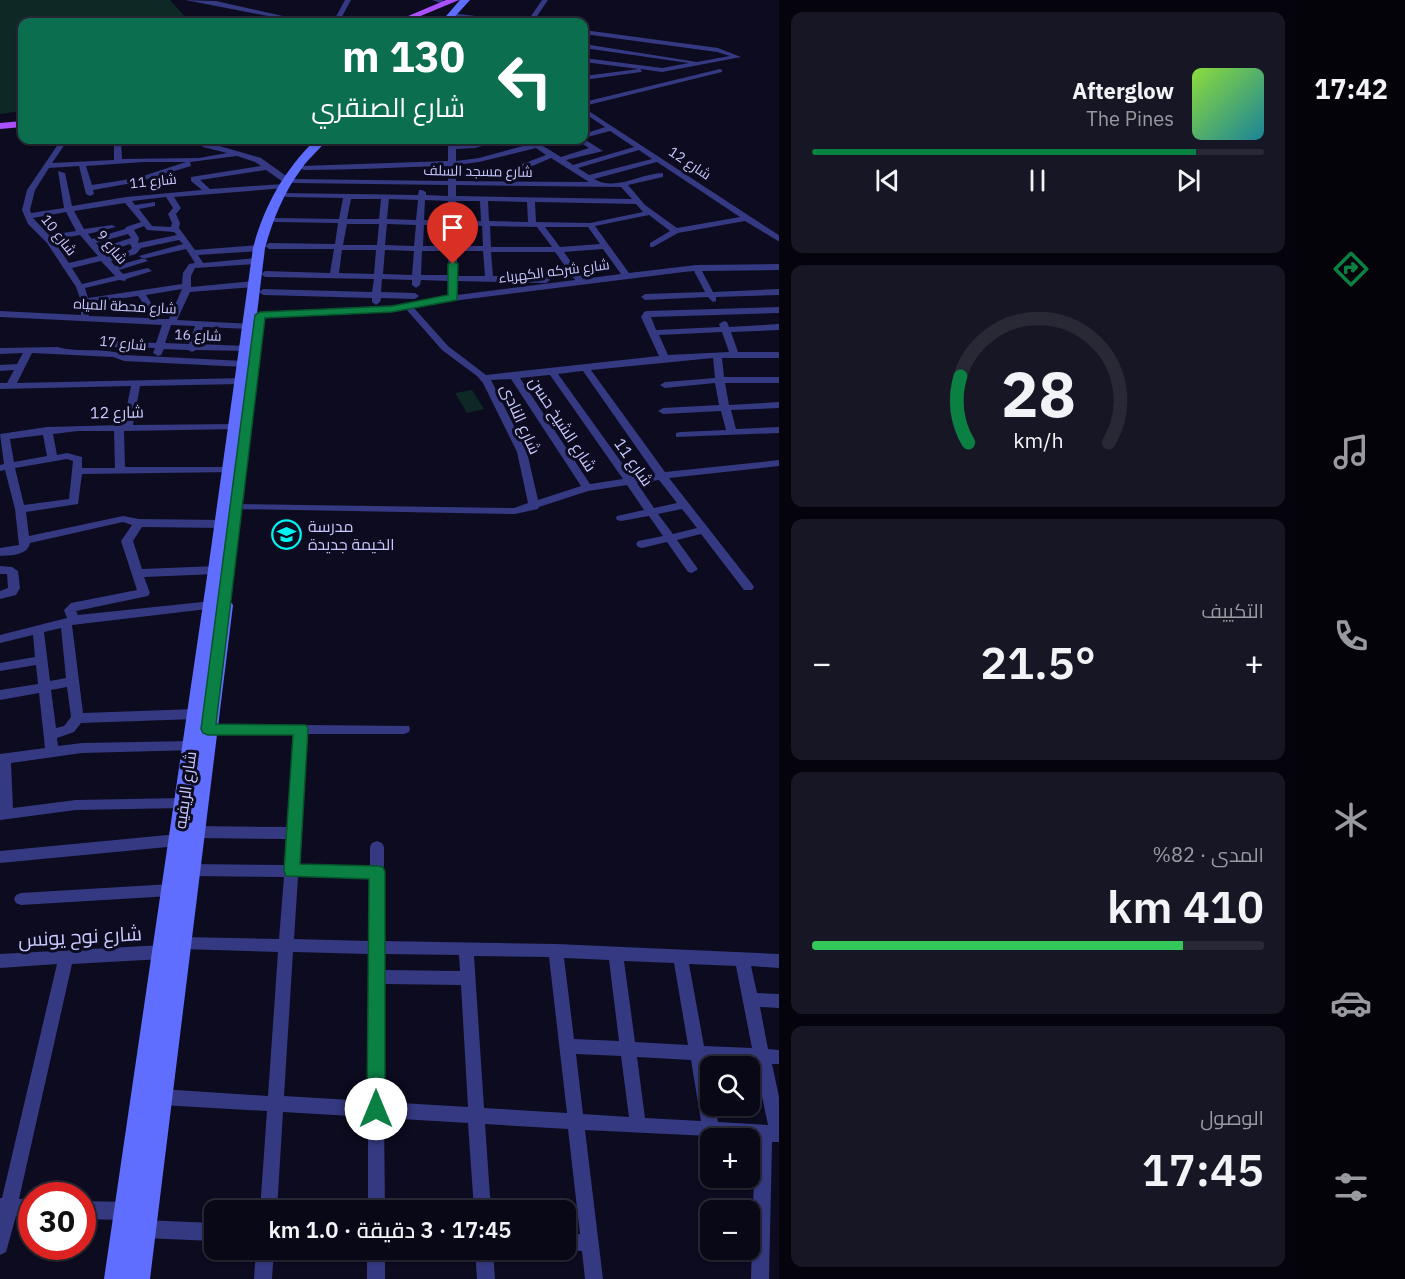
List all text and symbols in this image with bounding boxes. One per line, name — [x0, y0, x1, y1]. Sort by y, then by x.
text: 130 m — [342, 29, 465, 84]
icon: left — [486, 42, 564, 120]
text: 17:42 — [1314, 71, 1388, 106]
text: Afterglow — [1072, 76, 1174, 105]
text: شارع الصنقري — [311, 89, 465, 124]
text: The Pines — [1086, 105, 1174, 132]
street label: شارع 12 — [665, 142, 715, 184]
street label: شارع مسجد السلف — [423, 161, 533, 181]
icon: previous — [871, 164, 904, 197]
icon: pause — [1021, 164, 1054, 197]
icon: next — [1172, 164, 1205, 197]
street label: شارع 11 — [129, 170, 177, 192]
pin — [427, 202, 478, 264]
street label: شارع 10 — [37, 211, 81, 259]
icon: arrive — [436, 211, 469, 244]
street label: شارع 9 — [93, 226, 131, 268]
icon: directions — [1330, 248, 1372, 290]
street label: شارع شركه الكهرباء — [497, 255, 611, 287]
street label: شارع محطة المياه — [73, 294, 177, 318]
street label: شارع 16 — [174, 325, 222, 345]
street label: شارع 17 — [99, 332, 147, 354]
text: 28 — [1001, 353, 1075, 434]
street label: شارع الشيخ حسن — [523, 373, 601, 476]
street label: شارع النادى — [495, 381, 545, 458]
street label: شارع 12 — [90, 402, 144, 424]
text: km/h — [1013, 427, 1063, 455]
icon: music — [1330, 431, 1372, 473]
street label: شارع 11 — [609, 434, 658, 491]
place label: مدرسة الخيمة جديدة — [308, 516, 395, 554]
school or university icon: مدرسة الخيمة جديدة — [271, 519, 303, 551]
text: التكييف — [1201, 597, 1264, 624]
icon: phone — [1330, 615, 1372, 657]
text: 21.5° — [980, 633, 1096, 691]
text: − — [812, 641, 832, 684]
text: + — [1244, 641, 1264, 684]
street label: شارع الريفيه — [170, 750, 202, 830]
icon: climate — [1330, 799, 1372, 841]
text: المدى · 82% — [1152, 841, 1264, 868]
text: 410 km — [1107, 877, 1264, 935]
street label: شارع نوح يونس — [17, 919, 143, 954]
icon: car — [1330, 982, 1372, 1024]
map controls — [700, 1056, 760, 1260]
button: search — [700, 1056, 760, 1116]
position arrow — [344, 1077, 408, 1141]
text: الوصول — [1200, 1104, 1264, 1131]
button: + — [700, 1128, 760, 1188]
text: 17:45 — [1142, 1140, 1264, 1198]
icon: filters — [1330, 1166, 1372, 1208]
speed limit sign: 30 — [18, 1182, 96, 1260]
button: − — [700, 1200, 760, 1260]
text: 17:45 · 3 دقيقة · 1.0 km — [268, 1215, 512, 1244]

